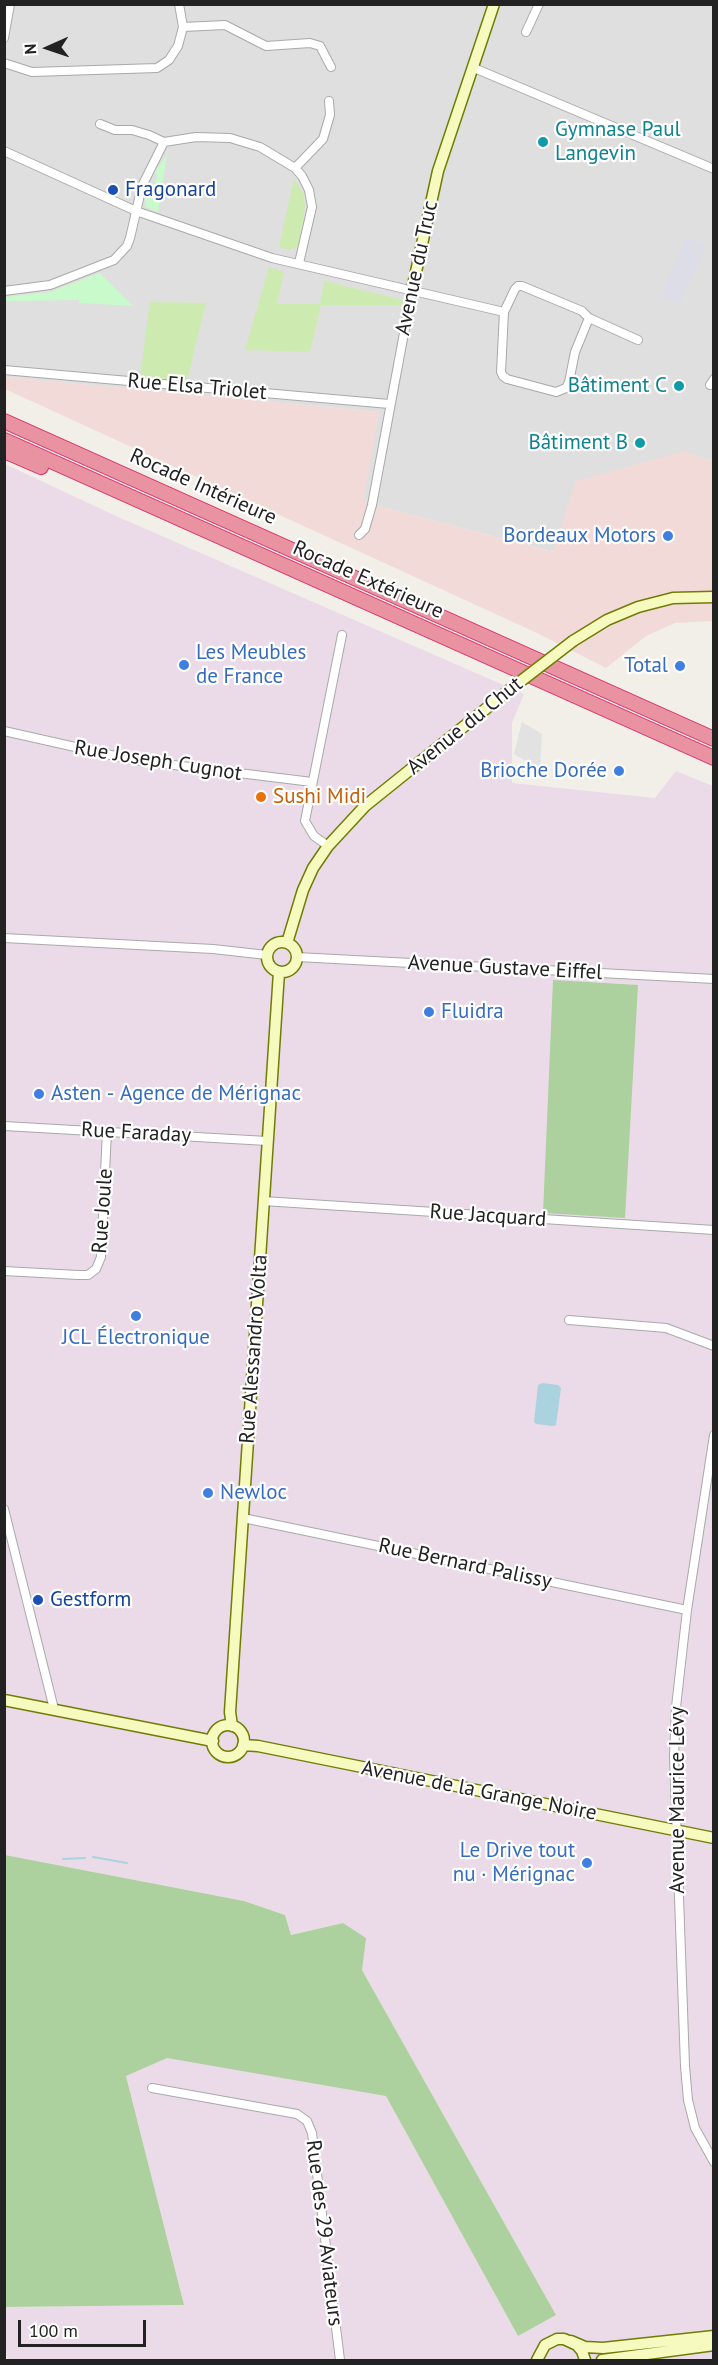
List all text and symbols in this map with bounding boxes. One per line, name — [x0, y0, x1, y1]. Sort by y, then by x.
north arrow — [18, 18, 78, 78]
text: N — [20, 43, 40, 55]
place label: Gymnase Paul Langevin — [555, 117, 681, 167]
marker: Gymnase Paul Langevin — [536, 135, 550, 149]
place label: Fragonard — [125, 177, 216, 203]
marker: Fragonard — [106, 183, 120, 197]
street label: Avenue du Truc — [390, 198, 444, 338]
street label: Rue Elsa Triolet — [126, 368, 268, 406]
place label: Bâtiment C — [568, 373, 667, 399]
marker: Bâtiment C — [672, 379, 686, 393]
place label: Bâtiment B — [528, 430, 628, 456]
marker: Bâtiment B — [633, 436, 647, 450]
street label: Rocade Intérieure — [126, 443, 280, 531]
place label: Bordeaux Motors — [503, 523, 656, 549]
marker: Bordeaux Motors — [661, 529, 675, 543]
street label: Rocade Extérieure — [289, 535, 447, 625]
place label: Les Meubles de France — [196, 640, 306, 690]
place label: Total — [624, 653, 668, 679]
marker: Les Meubles de France — [177, 658, 191, 672]
marker: Total — [673, 659, 687, 673]
street label: Avenue du Chut — [402, 672, 528, 780]
street label: Rue Joseph Cugnot — [72, 735, 244, 787]
place label: Brioche Dorée — [480, 758, 607, 784]
marker: Brioche Dorée — [612, 764, 626, 778]
place label: Sushi Midi — [273, 784, 366, 810]
marker: Sushi Midi — [254, 790, 268, 804]
street label: Avenue Gustave Eiffel — [407, 950, 603, 986]
place label: Fluidra — [441, 999, 504, 1025]
marker: Fluidra — [422, 1005, 436, 1019]
place label: Asten - Agence de Mérignac — [51, 1081, 301, 1107]
marker: Asten - Agence de Mérignac — [32, 1087, 46, 1101]
street label: Rue Faraday — [80, 1118, 192, 1148]
street label: Rue Joule — [87, 1168, 119, 1254]
street label: Rue Jacquard — [429, 1199, 547, 1233]
street label: Rue Alessandro Volta — [235, 1254, 273, 1444]
marker: JCL Électronique — [129, 1309, 143, 1323]
place label: JCL Électronique — [62, 1325, 210, 1351]
place label: Newloc — [220, 1480, 287, 1506]
marker: Newloc — [201, 1486, 215, 1500]
street label: Rue Bernard Palissy — [376, 1533, 554, 1595]
place label: Gestform — [50, 1587, 131, 1613]
marker: Gestform — [31, 1593, 45, 1607]
street label: Avenue Maurice Lévy — [665, 1706, 691, 1894]
street label: Avenue de la Grange Noire — [359, 1756, 599, 1826]
place label: Le Drive tout nu · Mérignac — [453, 1838, 575, 1888]
marker: Le Drive tout nu · Mérignac — [580, 1856, 594, 1870]
street label: Rue des 29 Aviateurs — [300, 2138, 348, 2328]
scale bar — [21, 2308, 148, 2346]
text: 100 m — [29, 2319, 78, 2342]

